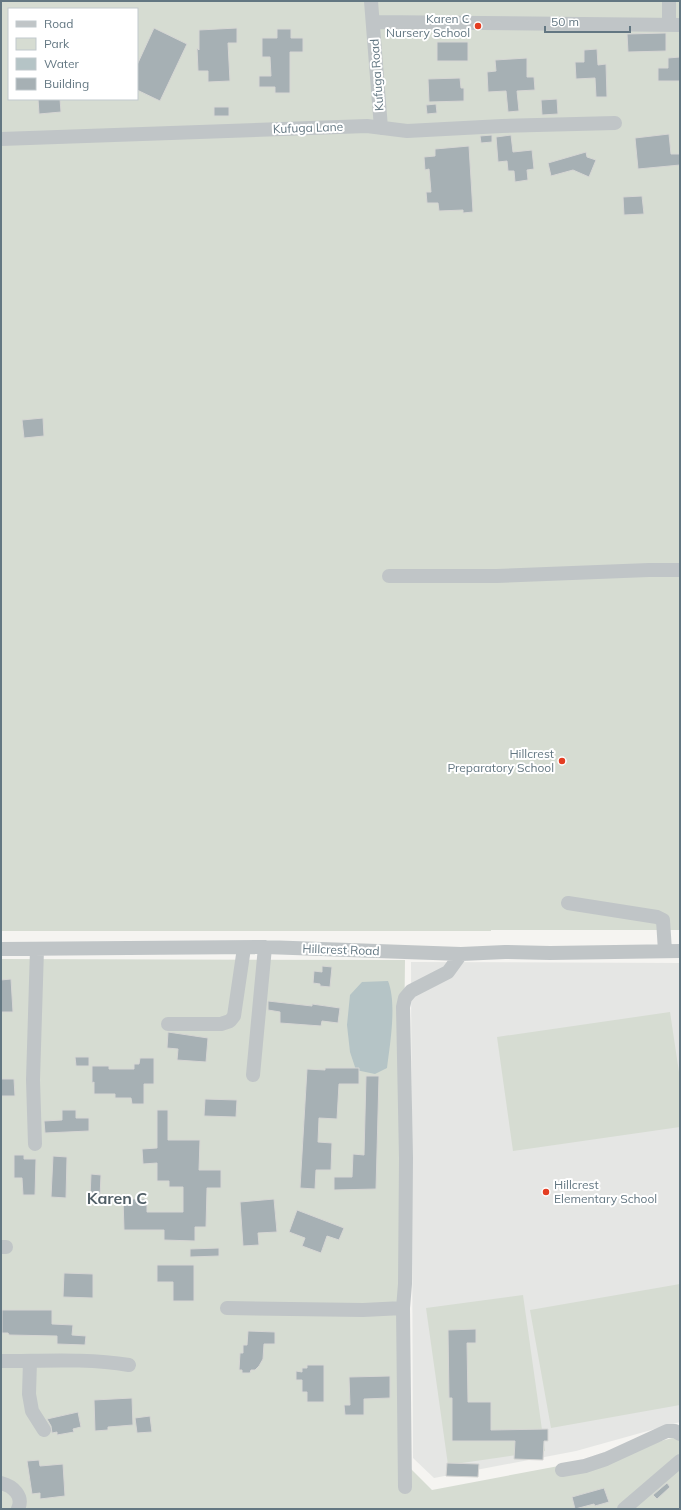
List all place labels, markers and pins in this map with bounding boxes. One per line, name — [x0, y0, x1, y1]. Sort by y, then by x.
place label: Karen C Nursery School — [386, 11, 470, 40]
marker: Karen C Nursery School — [473, 21, 483, 31]
place label: Hillcrest Preparatory School — [447, 746, 554, 775]
marker: Hillcrest Preparatory School — [557, 756, 567, 766]
place label: Hillcrest Elementary School — [554, 1177, 657, 1206]
marker: Hillcrest Elementary School — [541, 1187, 551, 1197]

